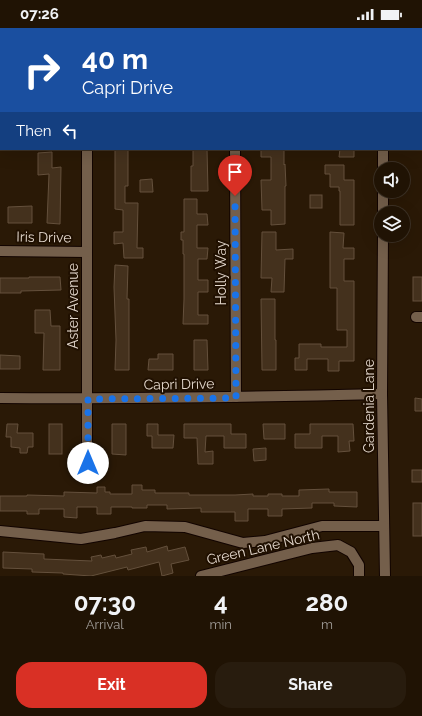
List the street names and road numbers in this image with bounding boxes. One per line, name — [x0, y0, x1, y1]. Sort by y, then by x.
street label: Iris Drive — [16, 229, 72, 245]
street label: Holly Way — [213, 240, 229, 306]
street label: Aster Avenue — [65, 263, 81, 349]
street label: Gardenia Lane — [361, 359, 377, 453]
street label: Capri Drive — [143, 375, 215, 393]
street label: Green Lane North — [205, 526, 321, 568]

